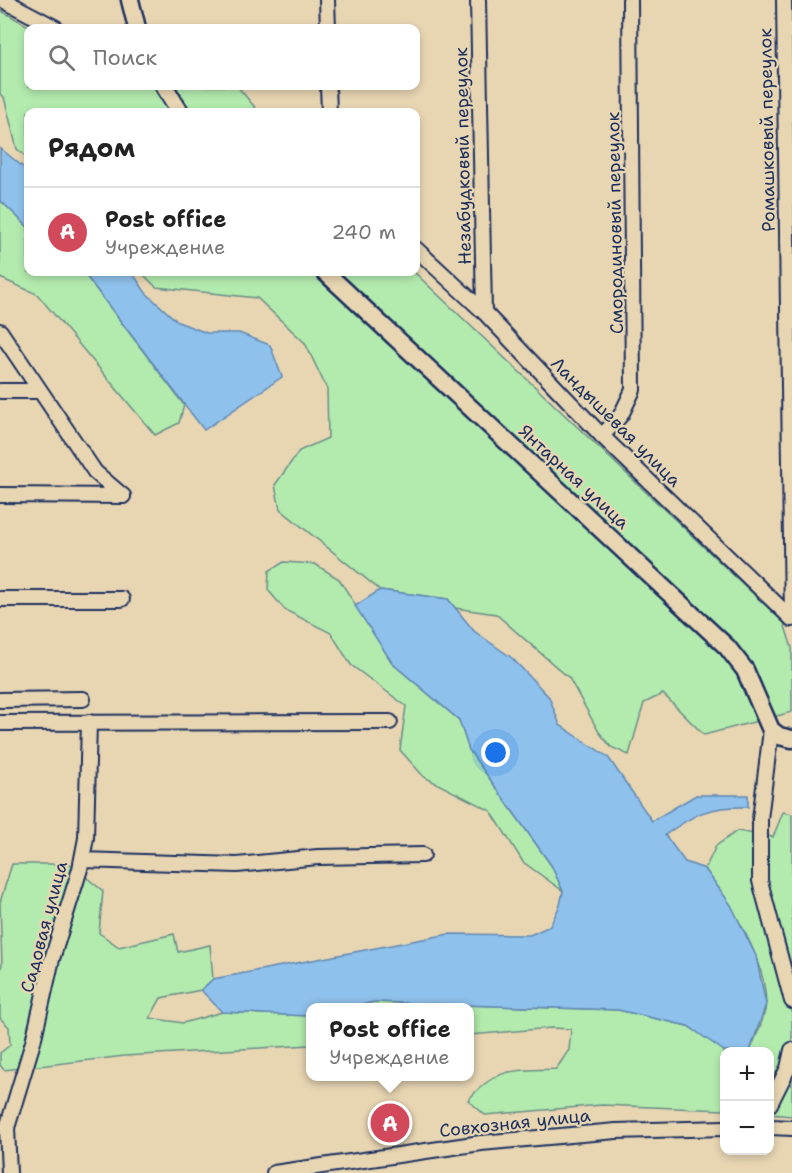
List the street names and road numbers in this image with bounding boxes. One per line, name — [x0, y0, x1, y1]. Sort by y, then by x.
street label: Ромашковый переулок — [753, 28, 781, 232]
street label: Незабудковый переулок — [449, 47, 477, 265]
street label: Смородиновый переулок — [601, 111, 629, 334]
street label: Ландышевая улица — [546, 352, 686, 492]
street label: Янтарная улица — [513, 419, 635, 535]
street label: Садовая улица — [15, 859, 73, 995]
street label: Совхозная улица — [438, 1103, 592, 1143]

